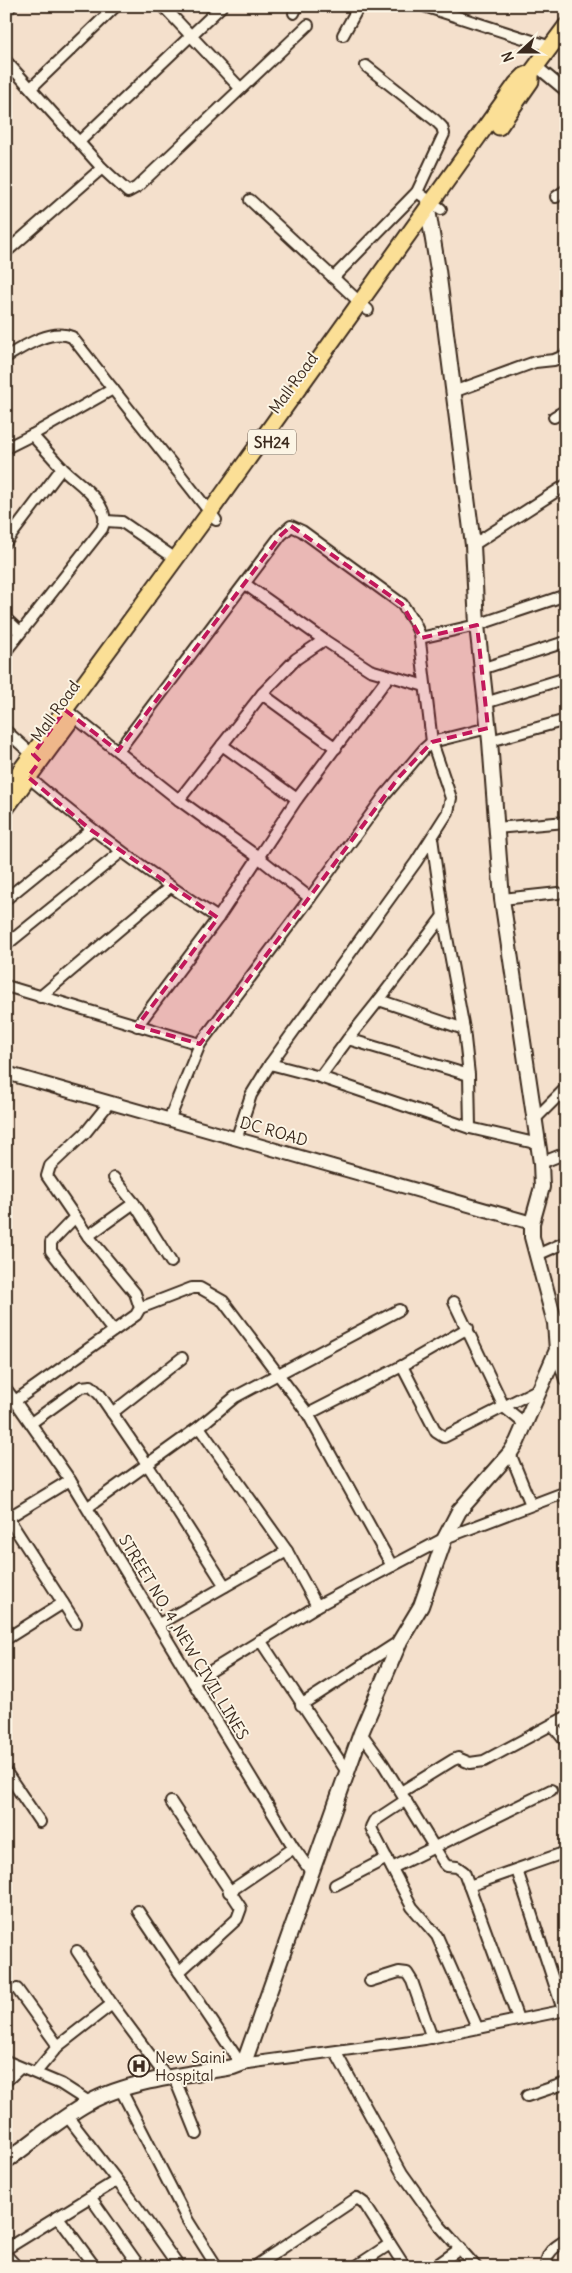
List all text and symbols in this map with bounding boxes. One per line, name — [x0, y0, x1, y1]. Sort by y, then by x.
north arrow — [494, 28, 544, 78]
text: N — [498, 49, 518, 64]
street label: Mall Road — [264, 349, 322, 417]
road number: SH24 — [248, 430, 296, 454]
street label: Mall Road — [26, 677, 84, 745]
street label: DC ROAD — [238, 1112, 310, 1150]
street label: STREET NO. 4 ,NEW CIVIL LINES — [115, 1531, 253, 1743]
place label: New Saini Hospital — [155, 2047, 225, 2085]
hospital icon: New Saini Hospital — [127, 2054, 151, 2078]

